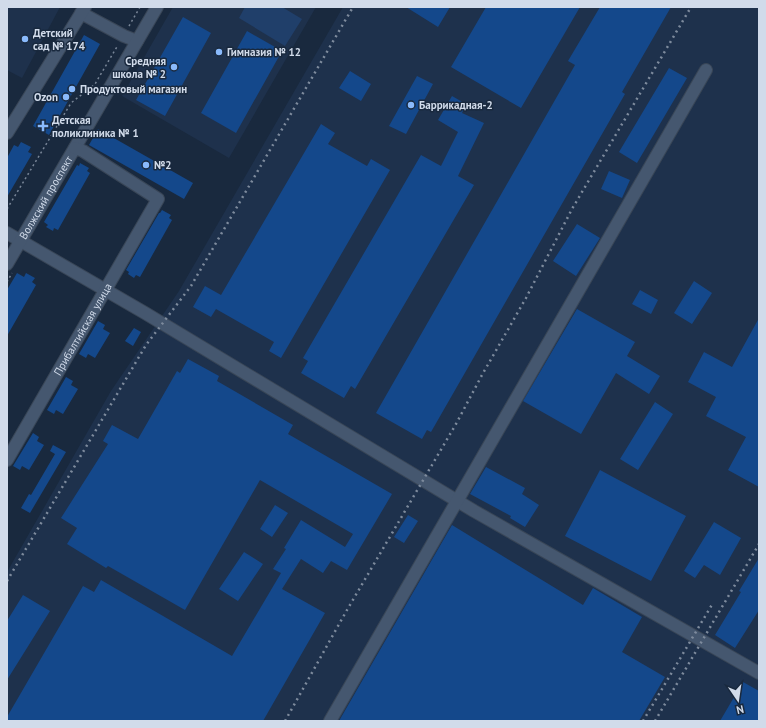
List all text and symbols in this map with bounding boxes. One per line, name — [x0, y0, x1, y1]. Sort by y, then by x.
place label: Детский сад № 174 — [33, 26, 86, 53]
marker: Детский сад № 174 — [20, 34, 30, 44]
place label: Гимназия № 12 — [227, 45, 301, 59]
marker: Гимназия № 12 — [214, 47, 224, 57]
place label: Средняя школа № 2 — [112, 54, 166, 81]
marker: Средняя школа № 2 — [169, 62, 179, 72]
place label: Продуктовый магазин — [80, 82, 187, 96]
marker: Продуктовый магазин — [67, 84, 77, 94]
place label: Ozon — [34, 90, 58, 104]
marker: Ozon — [61, 92, 71, 102]
place label: Баррикадная-2 — [419, 98, 493, 112]
marker: Баррикадная-2 — [406, 100, 416, 110]
place label: Детская поликлиника № 1 — [52, 113, 139, 140]
marker: Детская поликлиника № 1 — [37, 120, 49, 132]
street label: Волжский проспект — [16, 153, 76, 242]
place label: №2 — [154, 158, 172, 172]
marker: №2 — [141, 160, 151, 170]
street label: Прибалтийская улица — [50, 281, 115, 378]
north arrow — [718, 680, 758, 720]
text: N — [735, 702, 745, 717]

